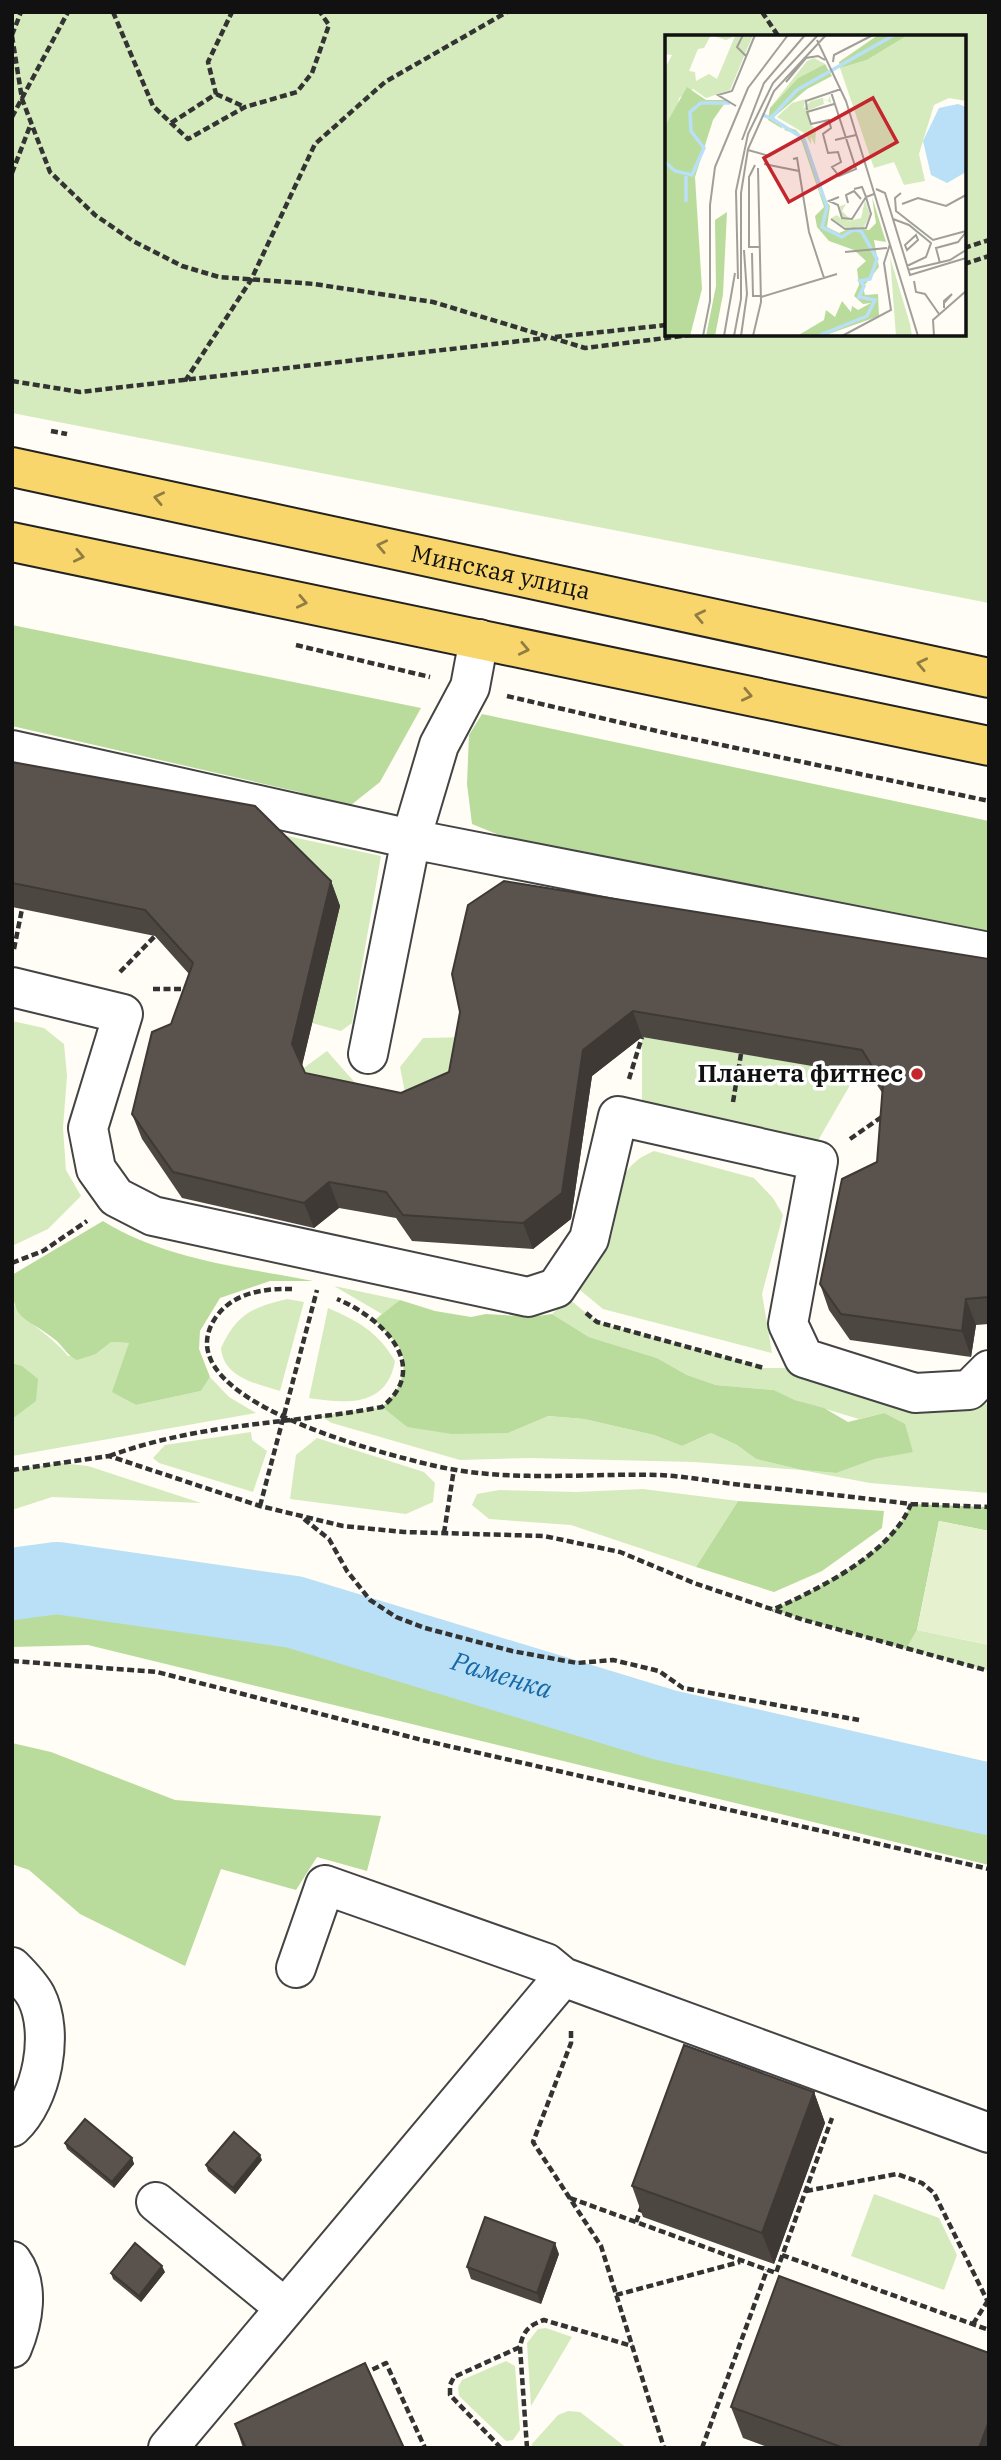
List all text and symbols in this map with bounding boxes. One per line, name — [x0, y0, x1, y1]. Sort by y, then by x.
inset map — [665, 35, 966, 336]
one-way arrow — [153, 492, 165, 506]
street label: Минская улица — [408, 537, 594, 606]
one-way arrow — [376, 540, 388, 555]
one-way arrow — [73, 547, 85, 562]
one-way arrow — [296, 594, 308, 609]
one-way arrow — [694, 609, 706, 624]
one-way arrow — [518, 640, 530, 655]
one-way arrow — [916, 658, 928, 672]
one-way arrow — [741, 687, 753, 702]
place label: Планета фитнес — [698, 1057, 903, 1089]
marker: Планета фитнес — [909, 1066, 925, 1082]
water label: Раменка — [447, 1643, 556, 1706]

